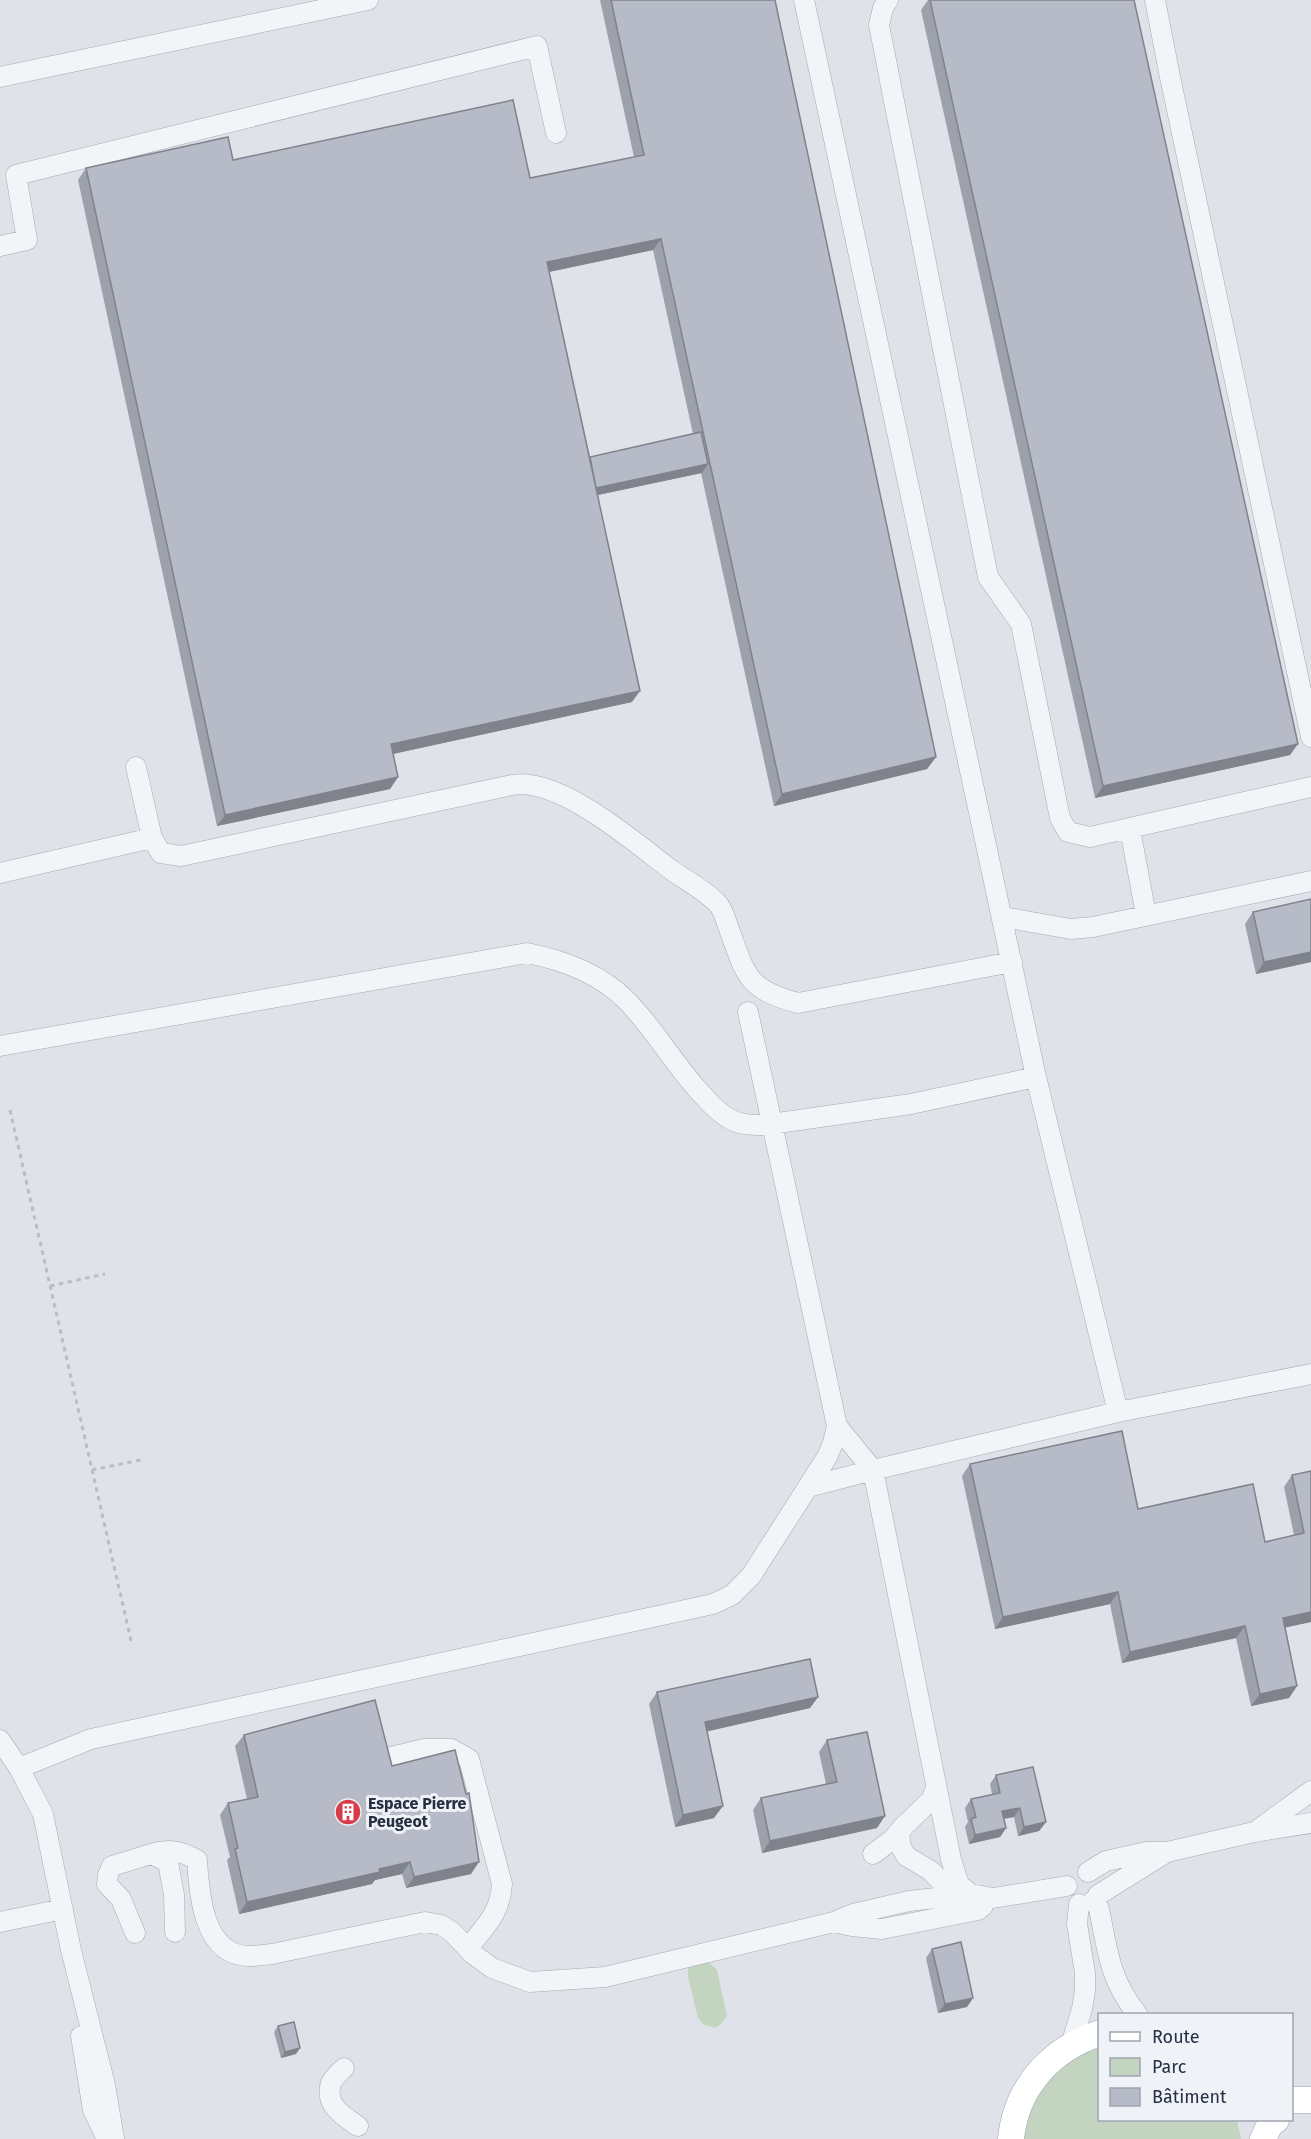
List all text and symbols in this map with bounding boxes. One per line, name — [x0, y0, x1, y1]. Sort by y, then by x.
place label: Espace Pierre Peugeot — [368, 1794, 466, 1831]
building icon: Espace Pierre Peugeot — [333, 1797, 363, 1827]
legend — [1098, 2013, 1293, 2121]
text: Route — [1152, 2026, 1200, 2048]
text: Parc — [1152, 2056, 1187, 2078]
text: Bâtiment — [1152, 2086, 1227, 2108]

